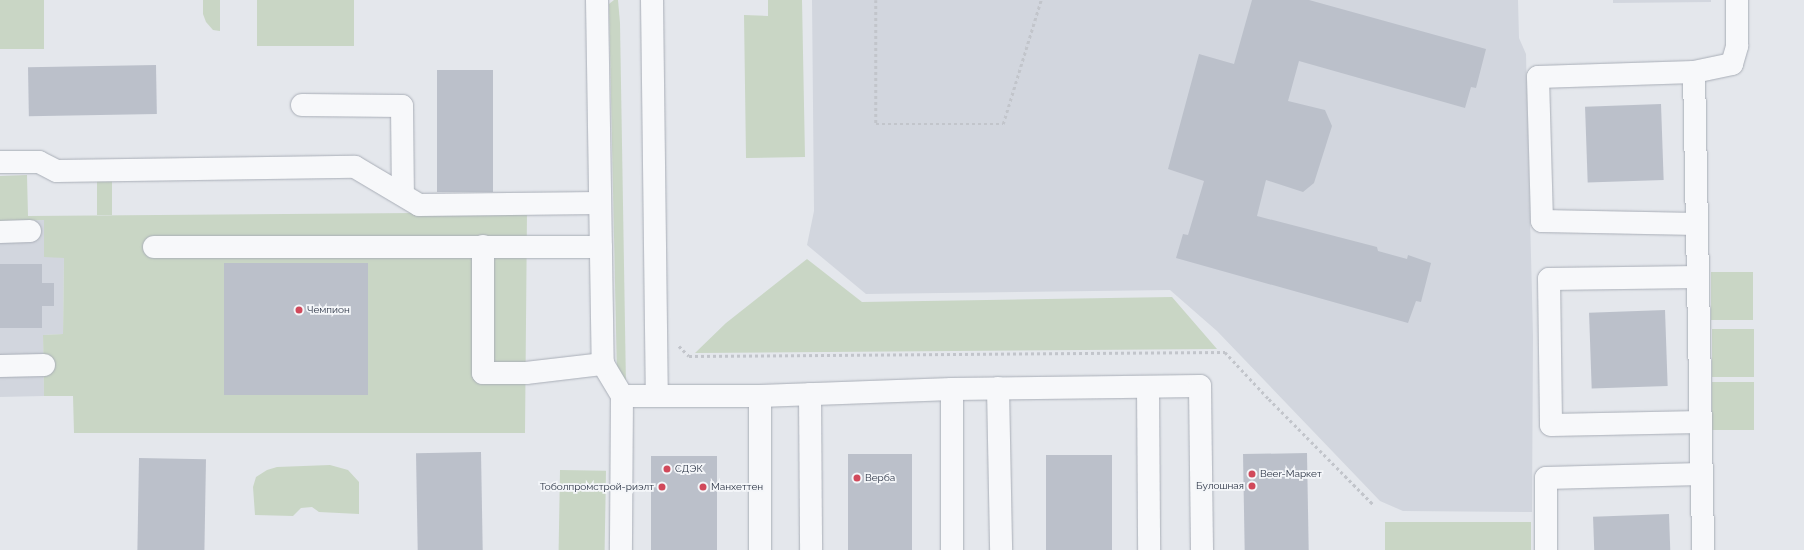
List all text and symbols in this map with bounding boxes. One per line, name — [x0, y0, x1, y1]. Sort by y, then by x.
place label: Чемпион — [307, 304, 350, 316]
marker: Чемпион — [294, 305, 304, 315]
place label: СДЭК — [675, 463, 703, 475]
marker: СДЭК — [662, 464, 672, 474]
place label: Beer-Маркет — [1260, 468, 1322, 480]
marker: Beer-Маркет — [1247, 469, 1257, 479]
place label: Верба — [865, 472, 895, 484]
marker: Верба — [852, 473, 862, 483]
place label: Булошная — [1196, 480, 1244, 492]
place label: Тоболпромстрой-риэлт — [540, 481, 654, 493]
place label: Манхеттен — [711, 481, 763, 493]
marker: Булошная — [1247, 481, 1257, 491]
marker: Тоболпромстрой-риэлт — [657, 482, 667, 492]
marker: Манхеттен — [698, 482, 708, 492]

